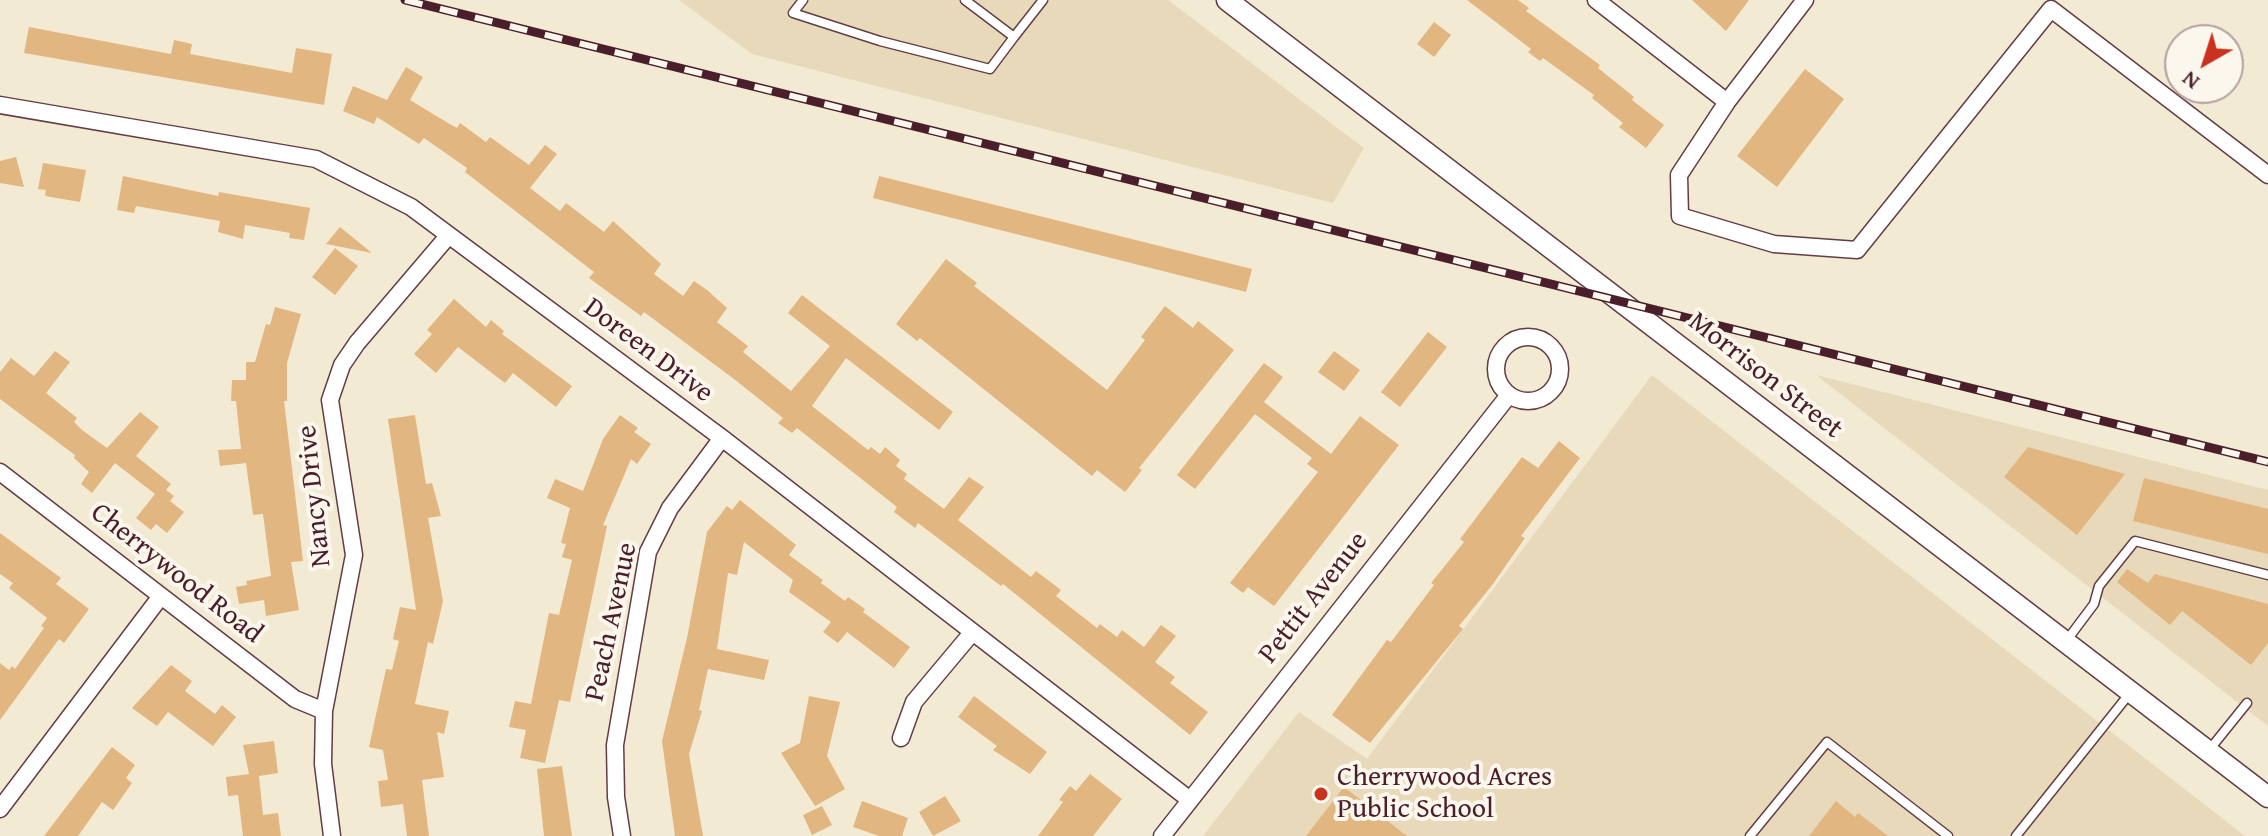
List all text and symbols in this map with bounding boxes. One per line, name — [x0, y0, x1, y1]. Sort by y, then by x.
north arrow — [2164, 24, 2244, 104]
text: N — [2174, 64, 2206, 98]
street label: Doreen Drive — [577, 291, 719, 411]
street label: Morrison Street — [1681, 305, 1849, 447]
street label: Nancy Drive — [291, 423, 339, 569]
street label: Cherrywood Road — [83, 496, 269, 652]
street label: Pettit Avenue — [1252, 525, 1376, 671]
street label: Peach Avenue — [579, 540, 645, 704]
place label: Cherrywood Acres Public School — [1337, 761, 1552, 827]
marker: Cherrywood Acres Public School — [1312, 785, 1330, 803]

